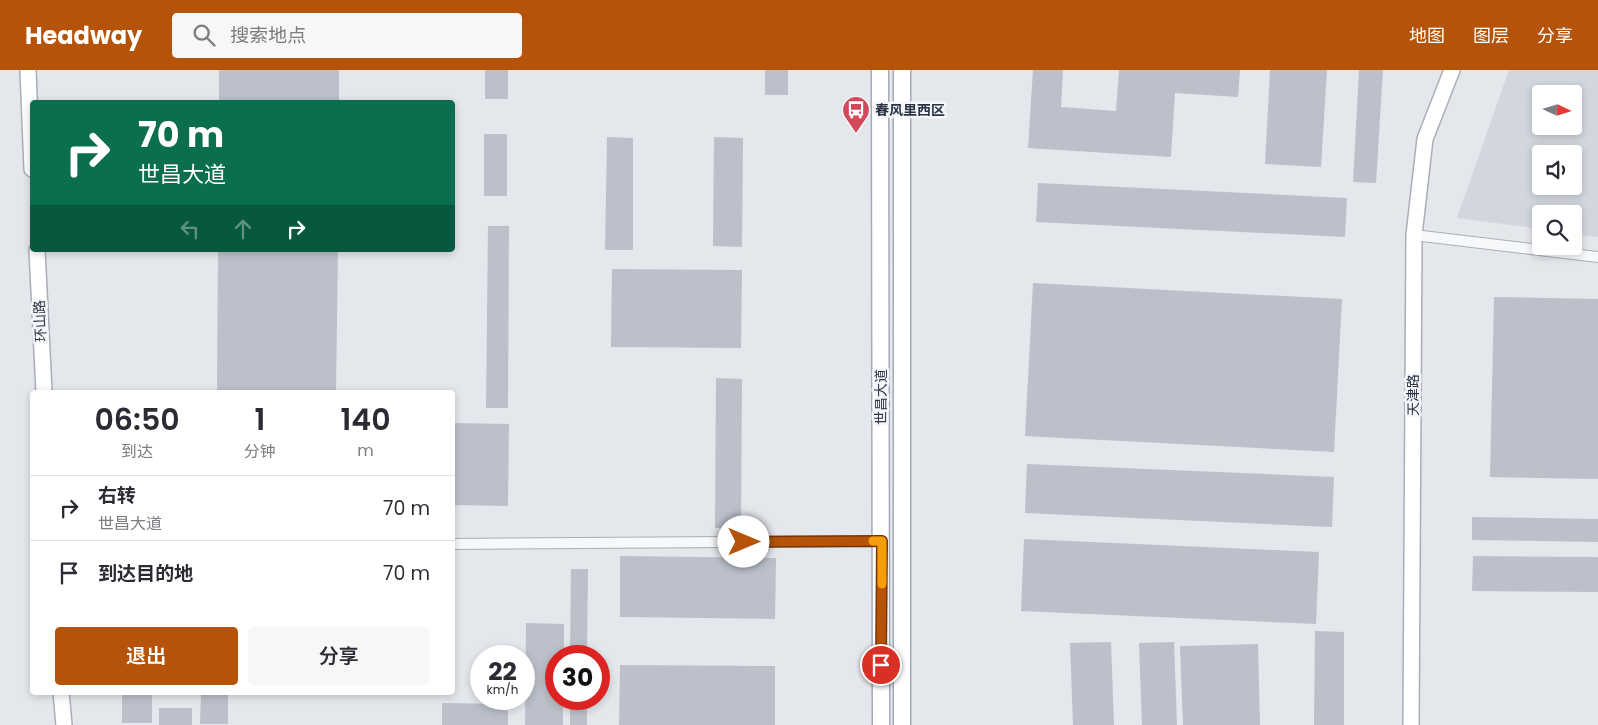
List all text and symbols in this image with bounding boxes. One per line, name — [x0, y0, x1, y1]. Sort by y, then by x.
search box — [172, 13, 522, 58]
text: Headway — [25, 19, 142, 52]
icon: search — [190, 21, 218, 49]
text: 搜索地点 — [230, 22, 306, 49]
text: 地图 — [1409, 23, 1445, 48]
text: 图层 — [1473, 23, 1509, 48]
text: 分享 — [1537, 23, 1573, 48]
north arrow — [1532, 85, 1582, 135]
map controls — [1532, 85, 1582, 255]
bus stop icon: 春风里西区 — [841, 95, 871, 134]
place label: 春风里西区 — [875, 100, 945, 120]
text: 70 m — [138, 110, 224, 159]
icon: right — [55, 120, 120, 185]
button: sound — [1532, 145, 1582, 195]
text: 世昌大道 — [138, 159, 226, 190]
button: search — [1532, 205, 1582, 255]
icon: left — [176, 215, 204, 243]
icon: ahead — [229, 215, 257, 243]
icon: right — [282, 215, 310, 243]
street label: 环山路 — [29, 300, 51, 342]
street label: 世昌大道 — [871, 369, 891, 425]
street label: 天津路 — [1403, 374, 1423, 416]
text: 06:50 — [94, 398, 180, 441]
text: 1 — [255, 398, 265, 441]
text: 140 — [340, 398, 391, 441]
text: m — [357, 439, 374, 462]
text: 到达 — [121, 440, 153, 463]
text: 分钟 — [244, 440, 276, 463]
text: 右转 — [98, 482, 136, 509]
icon: right — [55, 494, 83, 522]
text: 70 m — [383, 495, 430, 522]
text: 世昌大道 — [98, 512, 162, 535]
position arrow — [717, 515, 769, 567]
icon: arrive — [55, 559, 83, 587]
text: 到达目的地 — [98, 560, 193, 587]
text: 70 m — [383, 560, 430, 587]
button: 退出 — [55, 627, 238, 685]
button: 分享 — [248, 627, 430, 685]
pin — [860, 644, 902, 686]
speed limit sign: 30 — [545, 645, 610, 710]
icon: arrive — [867, 651, 895, 679]
text: 22 — [488, 654, 517, 689]
text: km/h — [487, 681, 518, 698]

